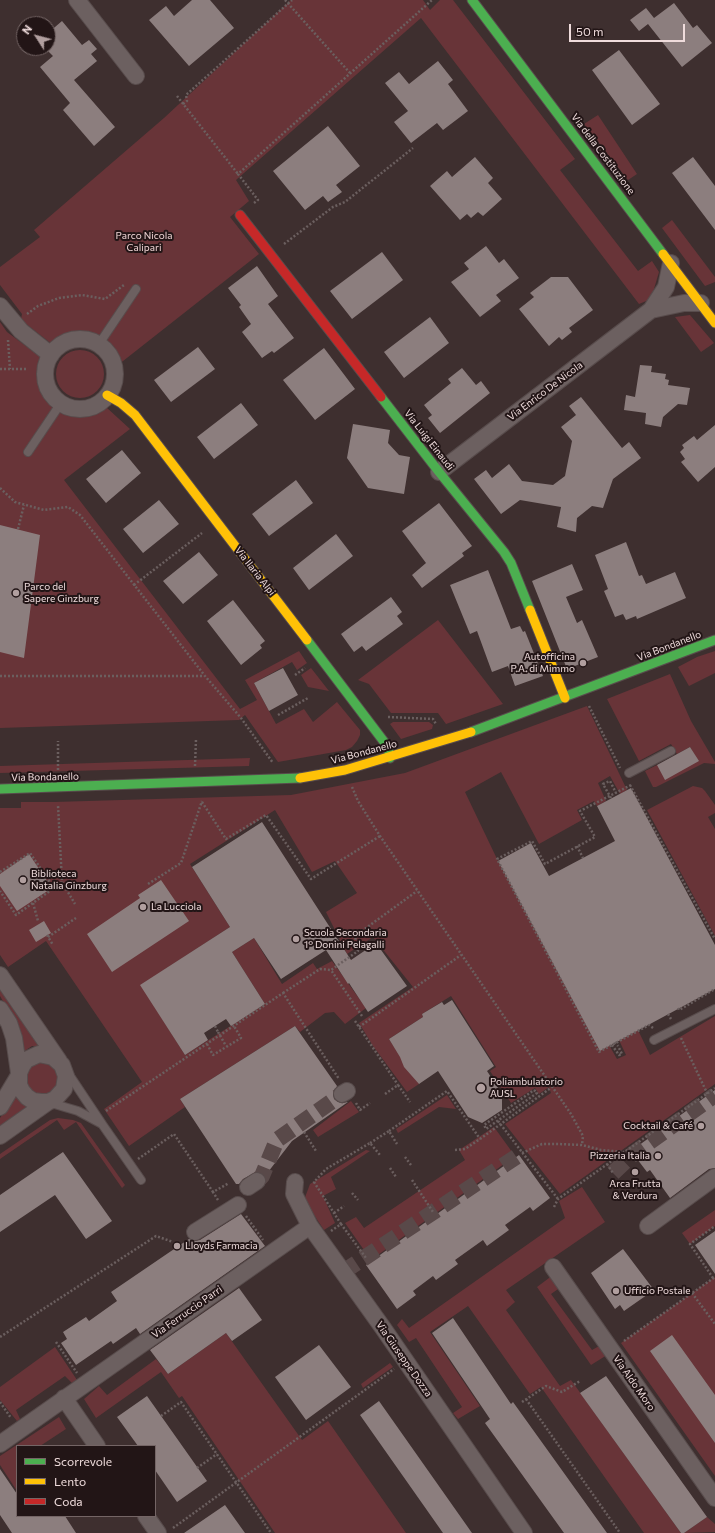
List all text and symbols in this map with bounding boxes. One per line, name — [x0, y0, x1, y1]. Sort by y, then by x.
north arrow — [16, 16, 56, 56]
scale bar — [571, 16, 687, 42]
text: N — [19, 22, 34, 36]
text: 50 m — [576, 24, 604, 38]
street label: Via della Costituzione — [569, 111, 637, 197]
park label: Parco Nicola Calipari — [116, 230, 172, 254]
street label: Via Enrico De Nicola — [505, 359, 585, 423]
street label: Via Luigi Einaudi — [402, 407, 456, 473]
street label: Via Ilaria Alpi — [232, 544, 278, 598]
place label: Parco del Sapere Ginzburg — [24, 581, 99, 604]
marker: Parco del Sapere Ginzburg — [11, 588, 21, 598]
street label: Via Bondanello — [635, 628, 703, 664]
place label: Autofficina P.A. di Mimmo — [510, 651, 575, 674]
marker: Autofficina P.A. di Mimmo — [578, 658, 588, 668]
street label: Via Bondanello — [330, 737, 398, 767]
street label: Via Bondanello — [11, 770, 79, 784]
place label: Biblioteca Natalia Ginzburg — [31, 868, 107, 892]
marker: Biblioteca Natalia Ginzburg — [18, 875, 28, 885]
place label: La Lucciola — [151, 901, 201, 913]
marker: La Lucciola — [138, 902, 148, 912]
place label: Scuola Secondaria 1° Donini Pelagalli — [304, 927, 387, 950]
marker: Scuola Secondaria 1° Donini Pelagalli — [291, 934, 301, 944]
place label: Poliambulatorio AUSL — [490, 1076, 563, 1100]
marker: Poliambulatorio AUSL — [475, 1082, 487, 1094]
place label: Cocktail & Café — [623, 1120, 693, 1132]
marker: Cocktail & Café — [696, 1121, 706, 1131]
place label: Pizzeria Italia — [590, 1150, 650, 1162]
marker: Pizzeria Italia — [653, 1151, 663, 1161]
marker: Arca Frutta & Verdura — [630, 1167, 640, 1177]
place label: Arca Frutta & Verdura — [609, 1178, 661, 1202]
place label: Lloyds Farmacia — [185, 1240, 258, 1252]
marker: Lloyds Farmacia — [172, 1241, 182, 1251]
street label: Via Ferruccio Parri — [149, 1283, 225, 1341]
place label: Ufficio Postale — [624, 1285, 691, 1297]
marker: Ufficio Postale — [611, 1286, 621, 1296]
street label: Via Giuseppe Dozza — [373, 1319, 435, 1399]
street label: Via Aldo Moro — [610, 1353, 658, 1413]
legend — [16, 1445, 156, 1517]
text: Scorrevole — [54, 1454, 112, 1468]
text: Lento — [54, 1474, 86, 1488]
text: Coda — [54, 1494, 83, 1508]

